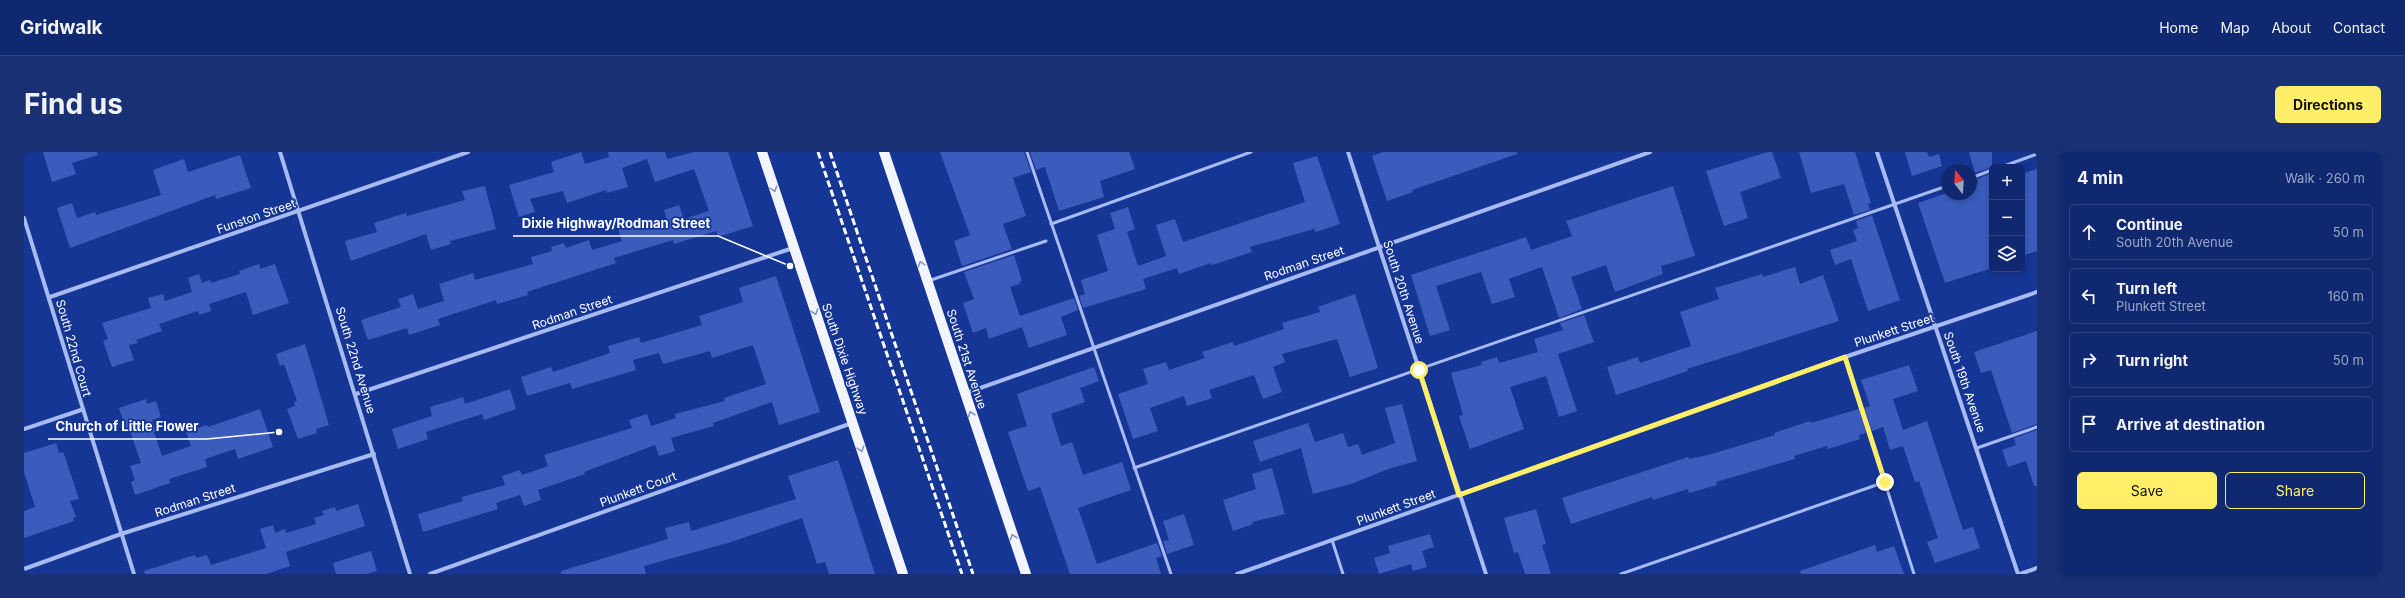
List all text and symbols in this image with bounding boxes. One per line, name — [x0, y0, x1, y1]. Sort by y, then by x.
text: Gridwalk — [20, 16, 103, 39]
text: Home — [2159, 19, 2198, 36]
text: Map — [2220, 19, 2250, 36]
text: About — [2272, 19, 2311, 36]
text: Contact — [2333, 19, 2385, 36]
button: Directions — [2275, 86, 2381, 123]
text: Find us — [24, 87, 123, 121]
north arrow — [1941, 164, 1977, 200]
map controls — [1989, 164, 2025, 272]
button: + — [1989, 164, 2025, 200]
text: 4 min — [2077, 168, 2123, 188]
text: Walk · 260 m — [2285, 170, 2365, 186]
one-way arrow — [769, 185, 778, 192]
street label: Funston Street — [215, 195, 298, 237]
button: − — [1989, 200, 2025, 236]
callout: Dixie Highway/Rodman Street — [513, 211, 718, 236]
text: Dixie Highway/Rodman Street — [522, 215, 710, 231]
text: Continue — [2116, 215, 2183, 234]
icon: ahead — [2078, 221, 2100, 243]
text: 50 m — [2333, 224, 2364, 240]
text: South 20th Avenue — [2116, 234, 2233, 250]
button: layers — [1989, 236, 2025, 272]
street label: South 20th Avenue — [1380, 238, 1428, 346]
street label: Rodman Street — [1262, 242, 1346, 284]
one-way arrow — [917, 261, 926, 268]
text: Turn left — [2116, 279, 2177, 298]
icon: left — [2078, 285, 2100, 307]
text: 160 m — [2327, 288, 2364, 304]
street label: Rodman Street — [530, 291, 614, 333]
street label: South 22nd Court — [53, 298, 95, 398]
text: Plunkett Street — [2116, 298, 2206, 314]
street label: South Dixie Highway — [819, 301, 871, 417]
street label: South 22nd Avenue — [333, 305, 379, 415]
street label: South 21st Avenue — [944, 307, 990, 411]
one-way arrow — [810, 309, 819, 316]
street label: Plunkett Street — [1852, 310, 1936, 350]
street label: South 19th Avenue — [1941, 330, 1989, 434]
icon: right — [2078, 349, 2100, 371]
text: Turn right — [2116, 351, 2188, 370]
text: 50 m — [2333, 352, 2364, 368]
route start — [1410, 361, 1428, 379]
one-way arrow — [967, 411, 976, 418]
icon: arrive — [2078, 413, 2100, 435]
callout: Church of Little Flower — [48, 414, 207, 439]
text: Arrive at destination — [2116, 415, 2265, 434]
text: Church of Little Flower — [56, 418, 199, 434]
one-way arrow — [857, 445, 865, 452]
street label: Plunkett Court — [598, 468, 679, 510]
button: Save — [2077, 472, 2217, 509]
button: Share — [2225, 472, 2365, 509]
route end — [1876, 473, 1894, 491]
street label: Rodman Street — [153, 480, 237, 520]
street label: Plunkett Street — [1354, 486, 1438, 528]
one-way arrow — [1010, 534, 1018, 541]

